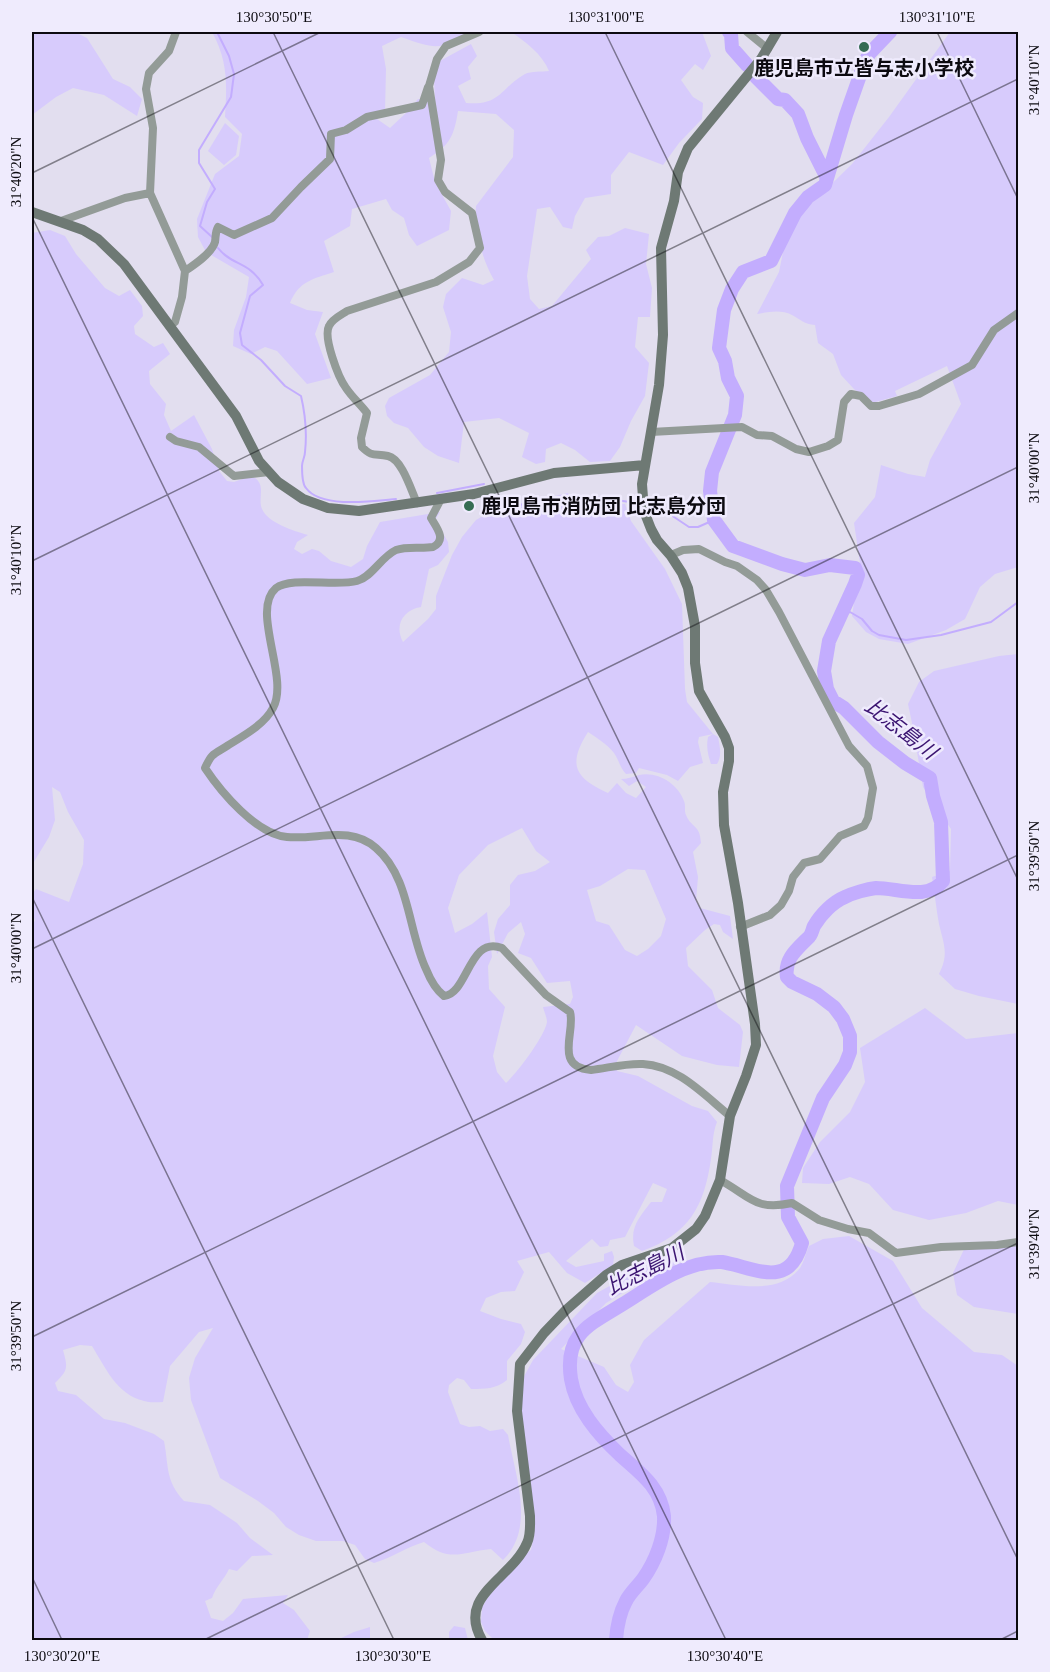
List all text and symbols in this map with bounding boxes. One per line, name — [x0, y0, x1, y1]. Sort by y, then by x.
text: 130°30'50"E — [236, 9, 312, 25]
text: 130°31'00"E — [568, 9, 644, 25]
text: 130°31'10"E — [899, 9, 975, 25]
marker: 鹿児島市立皆与志小学校 — [857, 40, 871, 54]
text: 31°40'10"N — [1026, 45, 1042, 115]
place label: 鹿児島市立皆与志小学校 — [754, 57, 974, 79]
text: 31°40'20"N — [8, 137, 24, 207]
text: 31°40'00"N — [1026, 433, 1042, 503]
place label: 鹿児島市消防団 比志島分団 — [481, 495, 726, 517]
marker: 鹿児島市消防団 比志島分団 — [462, 499, 476, 513]
text: 31°40'10"N — [8, 525, 24, 595]
water label: 比志島川 — [861, 694, 943, 766]
text: 31°39'50"N — [1026, 821, 1042, 891]
text: 31°40'00"N — [8, 913, 24, 983]
text: 31°39'40"N — [1026, 1209, 1042, 1279]
water label: 比志島川 — [602, 1239, 690, 1300]
text: 31°39'50"N — [8, 1301, 24, 1371]
text: 130°30'20"E — [24, 1648, 100, 1664]
text: 130°30'30"E — [355, 1648, 431, 1664]
text: 130°30'40"E — [687, 1648, 763, 1664]

